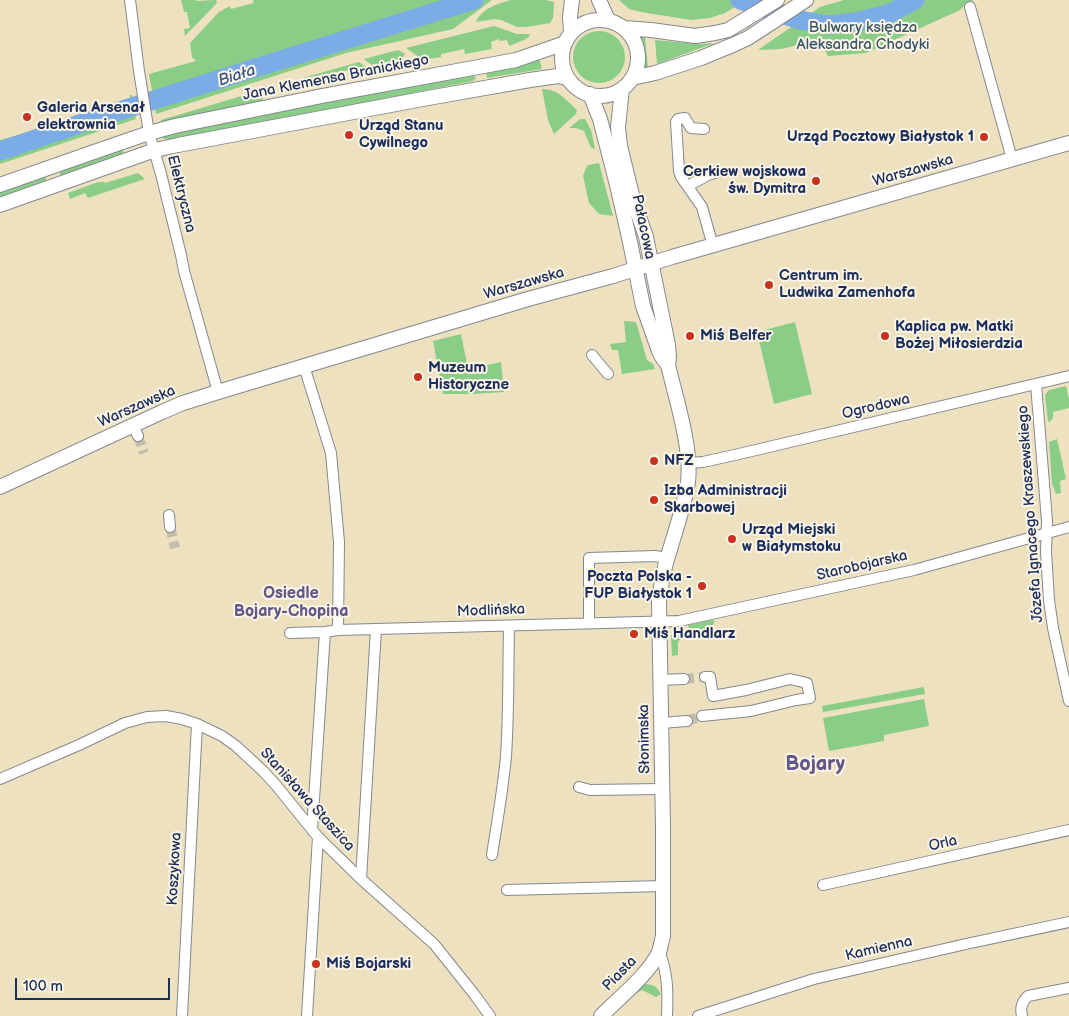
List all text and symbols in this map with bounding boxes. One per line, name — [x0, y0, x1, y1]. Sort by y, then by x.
park label: Bulwary księdza Aleksandra Chodyki — [797, 19, 929, 54]
street label: Jana Klemensa Branickiego — [241, 51, 431, 105]
water label: Biała — [216, 61, 258, 91]
place label: Galeria Arsenał elektrownia — [37, 99, 145, 134]
marker: Galeria Arsenał elektrownia — [21, 111, 33, 123]
place label: Urząd Stanu Cywilnego — [359, 117, 443, 152]
place label: Urząd Pocztowy Białystok 1 — [787, 128, 974, 146]
marker: Urząd Stanu Cywilnego — [343, 129, 355, 141]
marker: Urząd Pocztowy Białystok 1 — [978, 131, 990, 143]
street label: Warszawska — [871, 151, 955, 191]
street label: Elektryczna — [163, 153, 199, 235]
place label: Cerkiew wojskowa św. Dymitra — [683, 163, 806, 198]
marker: Cerkiew wojskowa św. Dymitra — [810, 175, 822, 187]
street label: Pałacowa — [627, 193, 659, 261]
street label: Warszawska — [482, 264, 566, 304]
place label: Centrum im. Ludwika Zamenhofa — [779, 267, 915, 302]
marker: Centrum im. Ludwika Zamenhofa — [763, 279, 775, 291]
place label: Kaplica pw. Matki Bożej Miłosierdzia — [895, 318, 1023, 353]
place label: Miś Belfer — [700, 327, 772, 345]
marker: Miś Belfer — [684, 330, 696, 342]
marker: Kaplica pw. Matki Bożej Miłosierdzia — [879, 330, 891, 342]
place label: Muzeum Historyczne — [428, 359, 509, 394]
marker: Muzeum Historyczne — [412, 371, 424, 383]
street label: Warszawska — [96, 382, 178, 432]
street label: Ogrodowa — [840, 390, 912, 424]
street label: Józefa Ignacego Kraszewskiego — [1014, 405, 1048, 623]
place label: NFZ — [664, 452, 694, 470]
marker: NFZ — [648, 455, 660, 467]
place label: Izba Administracji Skarbowej — [664, 482, 787, 517]
marker: Izba Administracji Skarbowej — [648, 494, 660, 506]
place label: Urząd Miejski w Białymstoku — [742, 521, 841, 556]
marker: Urząd Miejski w Białymstoku — [726, 533, 738, 545]
street label: Starobojarska — [815, 547, 909, 585]
place label: Poczta Polska - FUP Białystok 1 — [584, 568, 692, 603]
marker: Poczta Polska - FUP Białystok 1 — [696, 580, 708, 592]
district label: Osiedle Bojary-Chopina — [234, 584, 348, 622]
street label: Modlińska — [457, 601, 525, 621]
place label: Miś Handlarz — [644, 625, 735, 643]
marker: Miś Handlarz — [628, 628, 640, 640]
street label: Słonimska — [635, 704, 655, 774]
street label: Stanisława Staszica — [256, 745, 358, 855]
district label: Bojary — [785, 753, 845, 777]
street label: Koszykowa — [164, 832, 186, 906]
street label: Orla — [927, 832, 959, 856]
street label: Kamienna — [844, 933, 914, 965]
street label: Piasta — [599, 953, 641, 995]
place label: Miś Bojarski — [326, 955, 411, 973]
marker: Miś Bojarski — [310, 958, 322, 970]
scale bar — [18, 968, 172, 1000]
text: 100 m — [23, 977, 63, 996]

